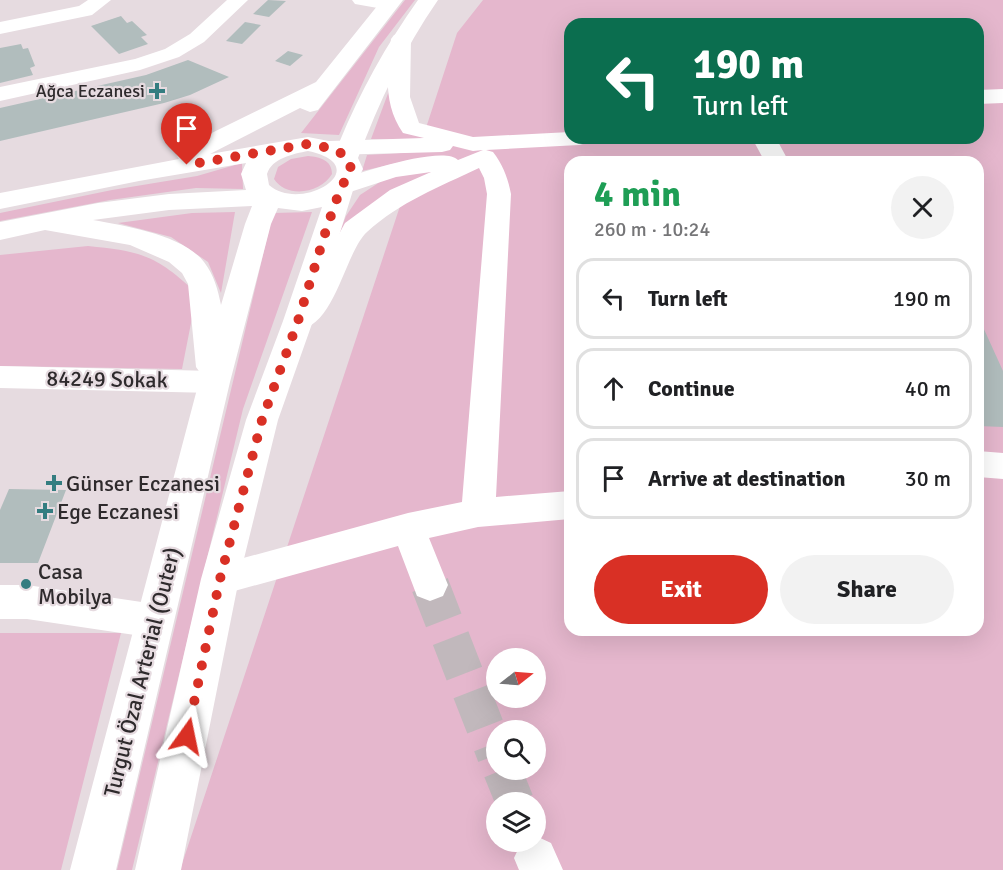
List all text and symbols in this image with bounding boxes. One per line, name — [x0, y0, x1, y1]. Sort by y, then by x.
text: 190 m — [693, 39, 804, 90]
icon: left — [594, 42, 672, 120]
place label: Ağca Eczanesi — [36, 80, 145, 102]
marker: Ağca Eczanesi — [150, 84, 164, 98]
text: Turn left — [693, 90, 788, 123]
pin — [161, 103, 212, 165]
icon: arrive — [170, 112, 203, 145]
text: 4 min — [594, 172, 681, 217]
button: close — [891, 176, 954, 239]
text: 260 m · 10:24 — [594, 217, 710, 242]
icon: left — [597, 282, 630, 315]
text: Turn left — [648, 285, 728, 312]
text: 190 m — [893, 285, 951, 312]
street label: 84249 Sokak — [46, 364, 168, 394]
icon: ahead — [597, 372, 630, 405]
text: Continue — [648, 375, 735, 402]
text: 40 m — [905, 375, 951, 402]
icon: arrive — [597, 462, 630, 495]
text: Arrive at destination — [648, 465, 845, 492]
text: 30 m — [905, 465, 951, 492]
place label: Günser Eczanesi — [66, 470, 220, 497]
marker: Günser Eczanesi — [47, 476, 61, 490]
place label: Ege Eczanesi — [57, 498, 179, 525]
marker: Ege Eczanesi — [38, 504, 52, 518]
street label: Turgut Özal Arterial (Outer) — [98, 544, 186, 800]
button: Exit — [594, 555, 768, 624]
button: Share — [780, 555, 954, 624]
place label: Casa Mobilya — [38, 558, 112, 610]
marker: Casa Mobilya — [19, 577, 33, 591]
north arrow — [486, 648, 546, 708]
map controls — [486, 648, 546, 852]
position arrow — [155, 704, 219, 768]
button: search — [486, 720, 546, 780]
button: layers — [486, 792, 546, 852]

